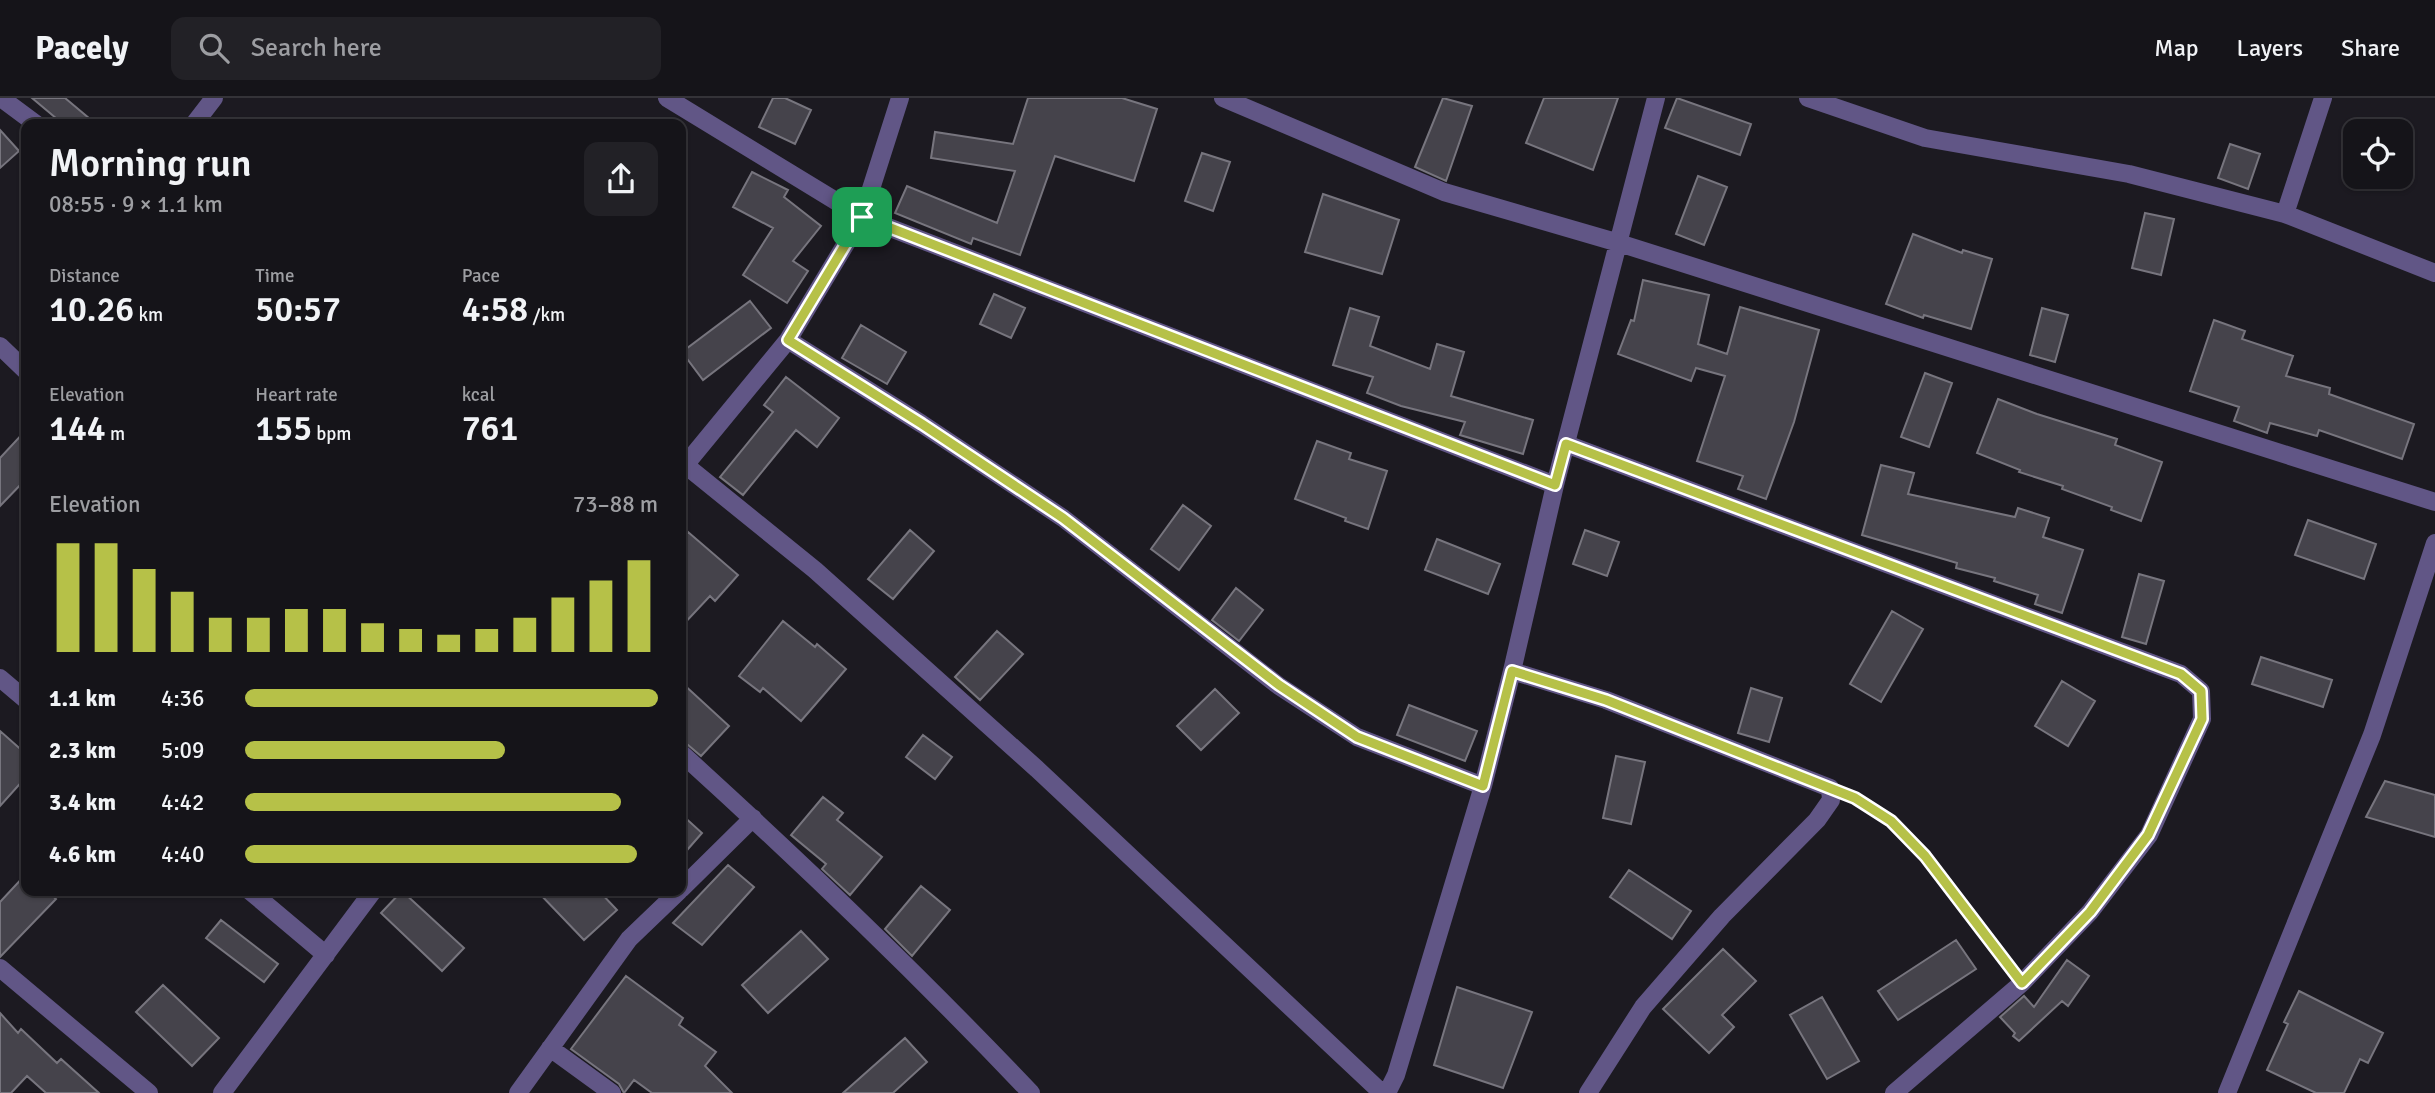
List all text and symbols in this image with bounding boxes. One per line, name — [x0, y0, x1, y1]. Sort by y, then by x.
search box — [171, 17, 661, 80]
text: Pacely — [35, 28, 129, 69]
icon: search — [195, 29, 233, 67]
text: Search here — [251, 32, 382, 64]
text: Map — [2154, 33, 2199, 63]
text: Layers — [2237, 33, 2303, 63]
text: Share — [2341, 33, 2400, 63]
map controls — [2343, 119, 2413, 189]
button: locate — [2343, 119, 2413, 189]
text: Morning run — [49, 140, 252, 187]
button: share — [584, 142, 658, 216]
pin — [832, 187, 892, 247]
text: 08:55 · 9 × 1.1 km — [49, 190, 223, 219]
icon: arrive — [843, 198, 881, 236]
text: Distance — [49, 264, 120, 288]
text: Time — [255, 264, 294, 288]
text: Pace — [462, 264, 500, 288]
text: 10.26 — [49, 288, 134, 331]
text: 50:57 — [255, 288, 341, 331]
text: 4:58 — [462, 288, 528, 331]
text: km — [134, 303, 163, 327]
text: /km — [528, 303, 565, 327]
text: Elevation — [49, 383, 125, 407]
text: Heart rate — [255, 383, 338, 407]
text: kcal — [462, 383, 495, 407]
text: 144 — [49, 407, 106, 450]
text: 155 — [255, 407, 312, 450]
text: 761 — [462, 407, 518, 450]
text: m — [106, 422, 125, 446]
text: bpm — [312, 422, 351, 446]
text: Elevation — [49, 490, 141, 519]
text: 73–88 m — [573, 490, 658, 519]
text: 1.1 km — [49, 684, 116, 713]
text: 4:36 — [161, 684, 204, 713]
text: 2.3 km — [49, 736, 116, 765]
text: 5:09 — [161, 736, 204, 765]
text: 3.4 km — [49, 788, 116, 817]
text: 4:42 — [161, 788, 204, 817]
text: 4.6 km — [49, 840, 116, 869]
text: 4:40 — [161, 840, 204, 869]

